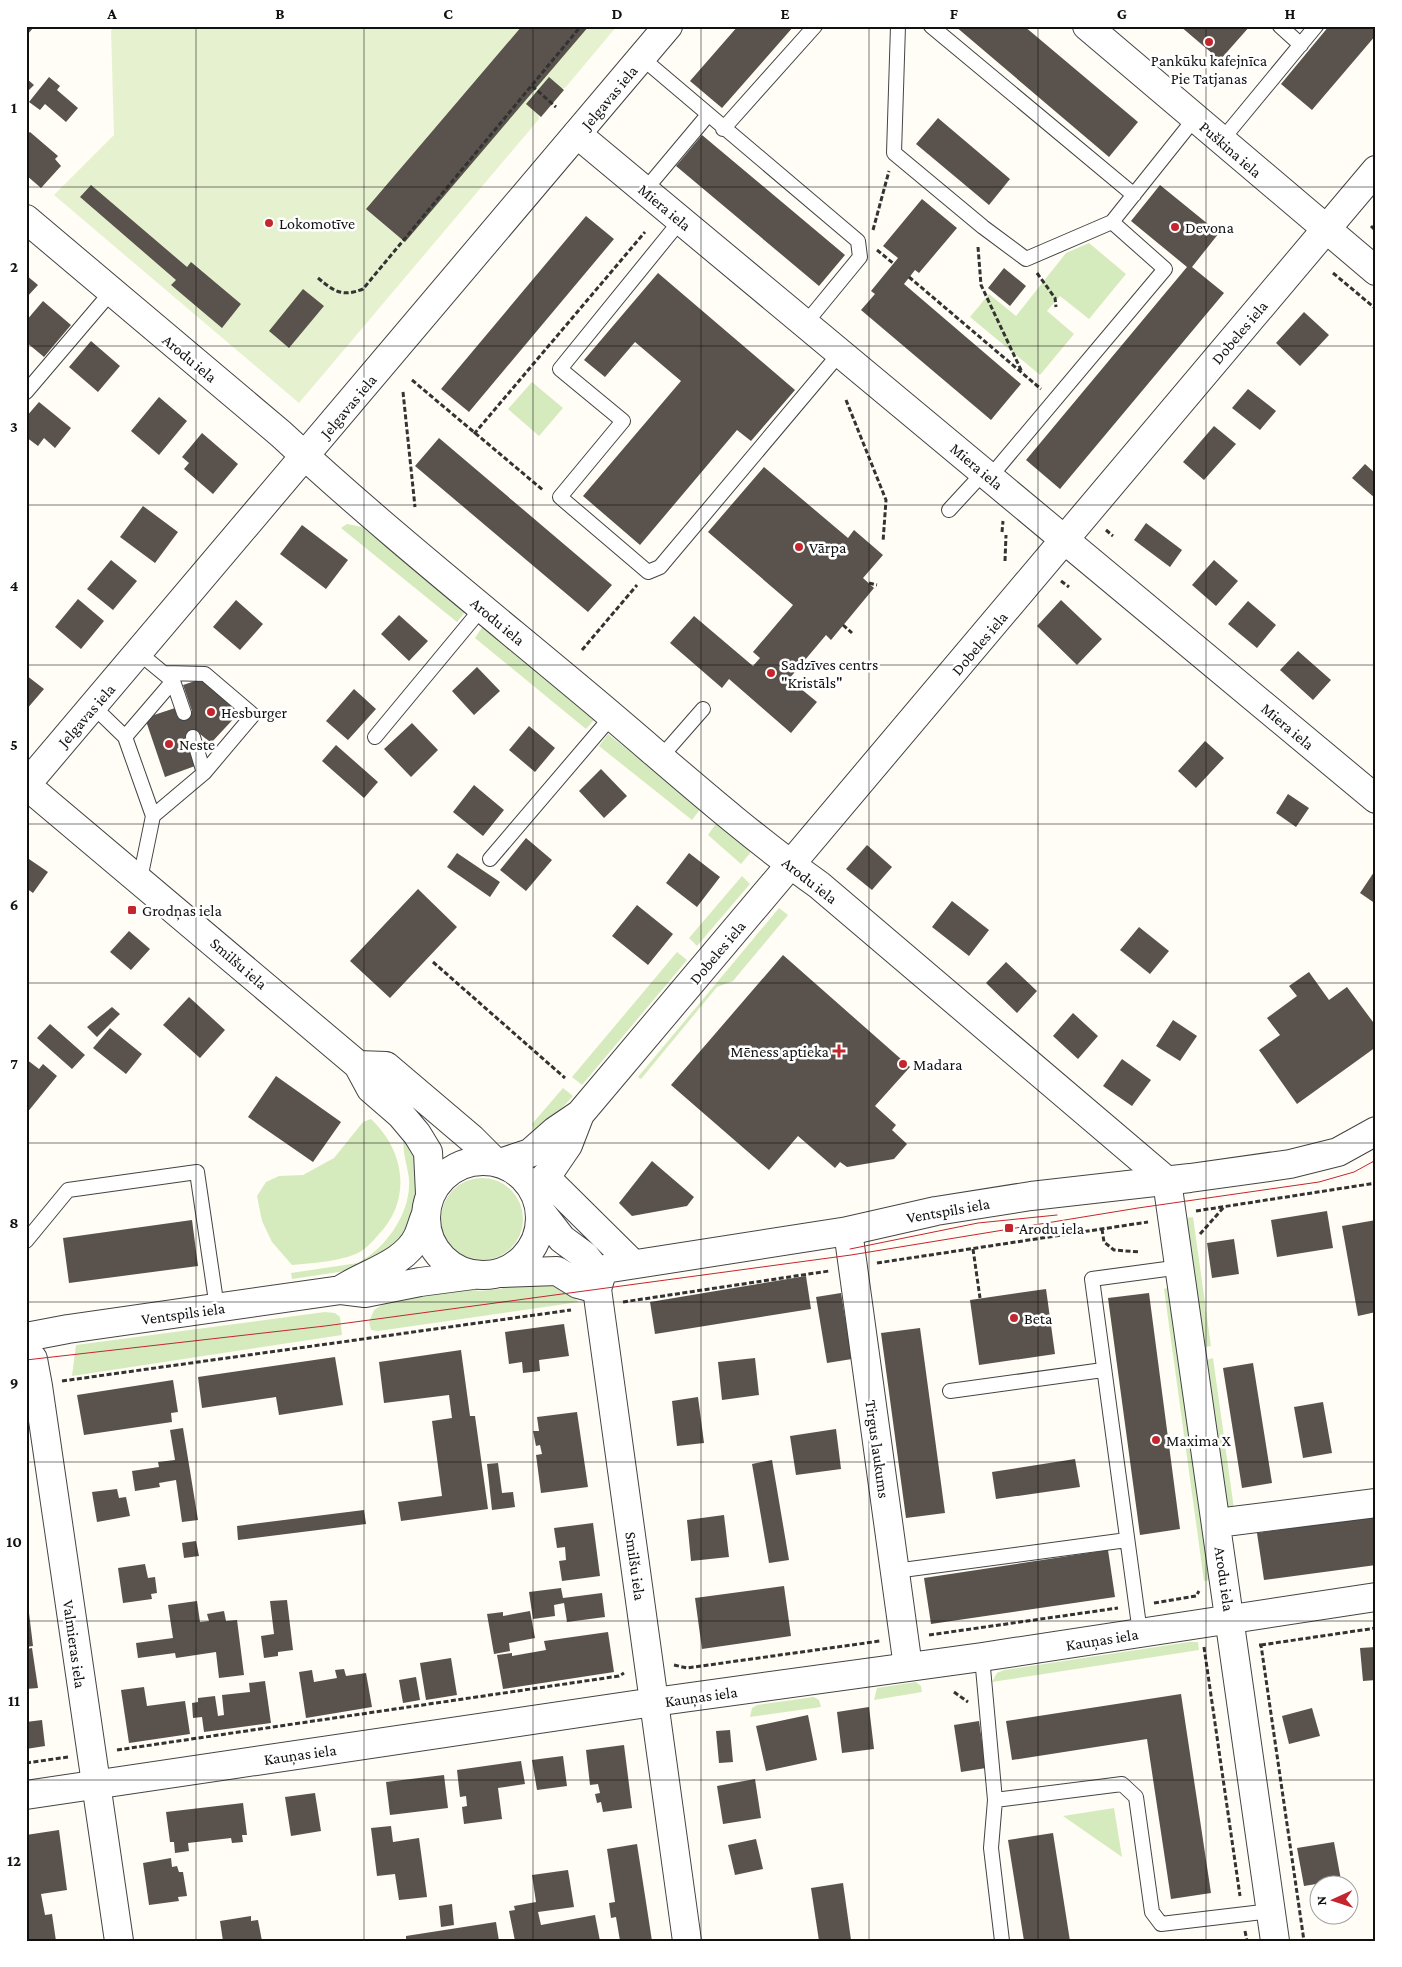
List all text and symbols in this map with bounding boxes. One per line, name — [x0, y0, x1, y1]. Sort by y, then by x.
text: A — [106, 5, 117, 22]
text: B — [275, 5, 285, 22]
text: C — [443, 5, 453, 22]
text: D — [611, 5, 623, 22]
text: E — [780, 5, 790, 22]
text: F — [950, 5, 959, 22]
text: G — [1117, 5, 1127, 22]
text: H — [1285, 5, 1296, 22]
marker: Pankūku kafejnīca Pie Tatjanas — [1203, 36, 1215, 48]
place label: Pankūku kafejnīca Pie Tatjanas — [1151, 52, 1268, 88]
street label: Jelgavas iela — [577, 62, 642, 135]
text: 1 — [11, 99, 17, 116]
street label: Puškina iela — [1196, 118, 1266, 181]
street label: Miera iela — [635, 181, 695, 235]
place label: Lokomotīve — [279, 215, 355, 232]
marker: Lokomotīve — [263, 217, 275, 229]
place label: Devona — [1185, 219, 1234, 236]
marker: Devona — [1169, 221, 1181, 233]
text: 2 — [10, 258, 18, 275]
street label: Dobeles iela — [1208, 297, 1271, 367]
street label: Arodu iela — [159, 331, 221, 386]
street label: Jelgavas iela — [316, 371, 381, 444]
text: 3 — [10, 418, 18, 435]
street label: Miera iela — [947, 440, 1007, 494]
place label: Vārpa — [809, 539, 847, 557]
marker: Vārpa — [793, 541, 805, 553]
text: 4 — [10, 577, 19, 594]
street label: Arodu iela — [467, 594, 529, 649]
street label: Dobeles iela — [948, 608, 1011, 678]
place label: Sadzīves centrs "Kristāls" — [781, 656, 878, 691]
marker: Sadzīves centrs "Kristāls" — [765, 667, 777, 679]
street label: Jelgavas iela — [53, 680, 119, 752]
street label: Miera iela — [1258, 700, 1318, 754]
place label: Hesburger — [221, 704, 288, 722]
marker: Hesburger — [205, 706, 217, 718]
text: 5 — [10, 736, 18, 753]
place label: Neste — [179, 736, 215, 753]
marker: Neste — [163, 738, 175, 750]
street label: Arodu iela — [779, 854, 841, 908]
text: 6 — [10, 896, 18, 913]
place label: Grodņas iela — [142, 902, 223, 921]
marker: Grodņas iela — [126, 904, 138, 916]
street label: Dobeles iela — [686, 917, 749, 987]
street label: Smilšu iela — [207, 934, 271, 993]
place label: Mēness aptieka — [730, 1043, 830, 1061]
marker: Mēness aptieka — [833, 1045, 845, 1057]
text: 7 — [10, 1055, 18, 1072]
place label: Madara — [913, 1056, 963, 1073]
marker: Madara — [897, 1058, 909, 1070]
street label: Ventspils iela — [905, 1195, 992, 1227]
text: 8 — [9, 1214, 19, 1231]
place label: Arodu iela — [1019, 1220, 1085, 1237]
marker: Arodu iela — [1003, 1222, 1015, 1234]
street label: Ventspils iela — [140, 1299, 227, 1329]
place label: Beta — [1024, 1310, 1053, 1327]
marker: Beta — [1008, 1312, 1020, 1324]
text: 9 — [10, 1374, 18, 1391]
street label: Tirgus laukums — [861, 1399, 893, 1499]
place label: Maxima X — [1166, 1432, 1232, 1449]
marker: Maxima X — [1150, 1434, 1162, 1446]
street label: Smilšu iela — [622, 1531, 649, 1602]
text: 10 — [6, 1533, 22, 1550]
street label: Arodu iela — [1212, 1546, 1238, 1613]
street label: Valmieras iela — [60, 1599, 89, 1690]
street label: Kauņas iela — [1065, 1625, 1140, 1656]
street label: Kauņas iela — [664, 1683, 739, 1712]
text: 11 — [8, 1692, 20, 1709]
street label: Kauņas iela — [263, 1741, 338, 1770]
text: 12 — [7, 1852, 21, 1869]
north arrow — [1310, 1874, 1360, 1924]
text: N — [1313, 1895, 1329, 1906]

